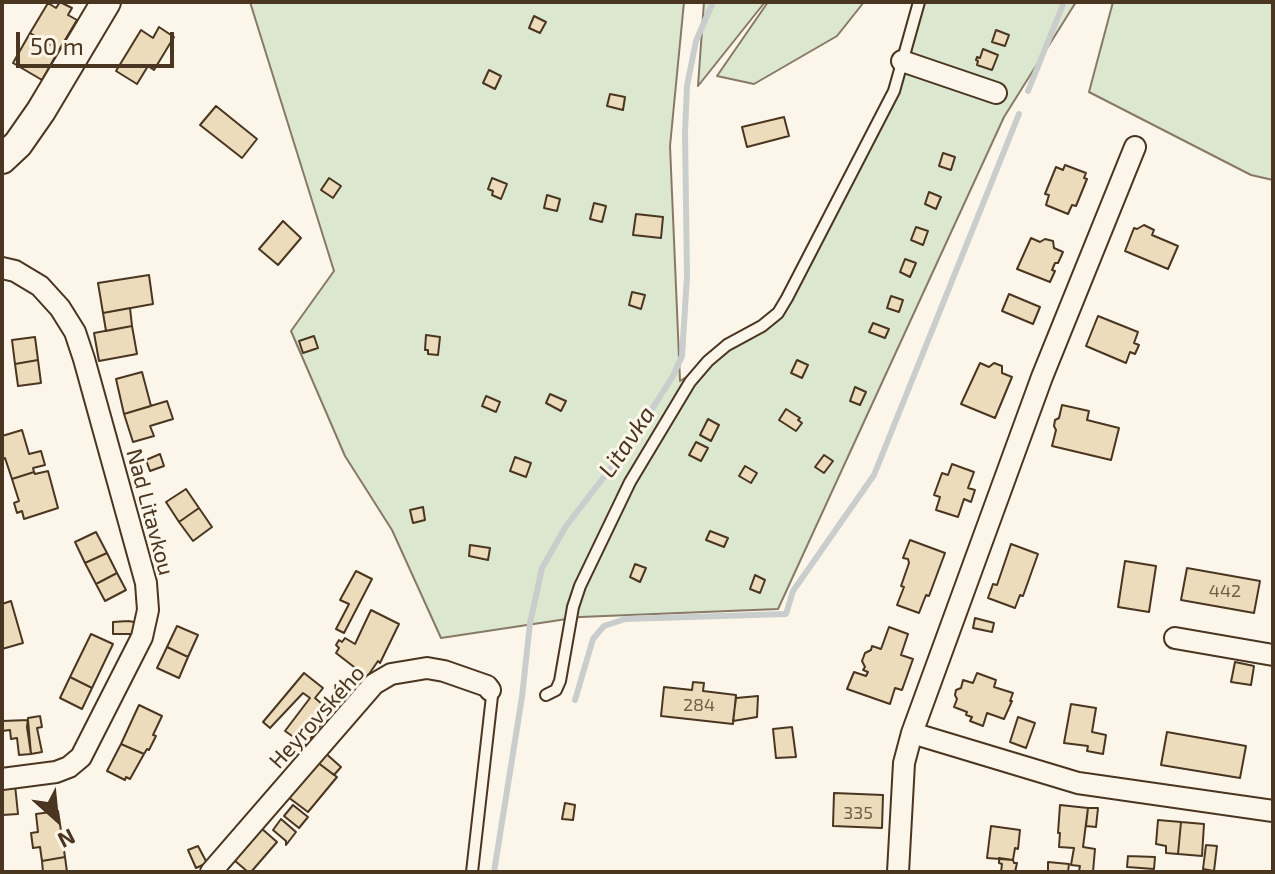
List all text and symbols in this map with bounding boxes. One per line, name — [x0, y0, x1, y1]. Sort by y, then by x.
scale bar — [20, 16, 178, 66]
text: 50 m — [30, 31, 84, 60]
water label: Litavka — [593, 401, 661, 483]
street label: Nad Litavkou — [120, 446, 180, 578]
house number: 442 — [1209, 580, 1241, 602]
street label: Heyrovského — [264, 660, 370, 774]
house number: 284 — [683, 694, 715, 716]
north arrow — [16, 778, 96, 858]
house number: 335 — [843, 802, 873, 824]
text: N — [54, 824, 80, 855]

